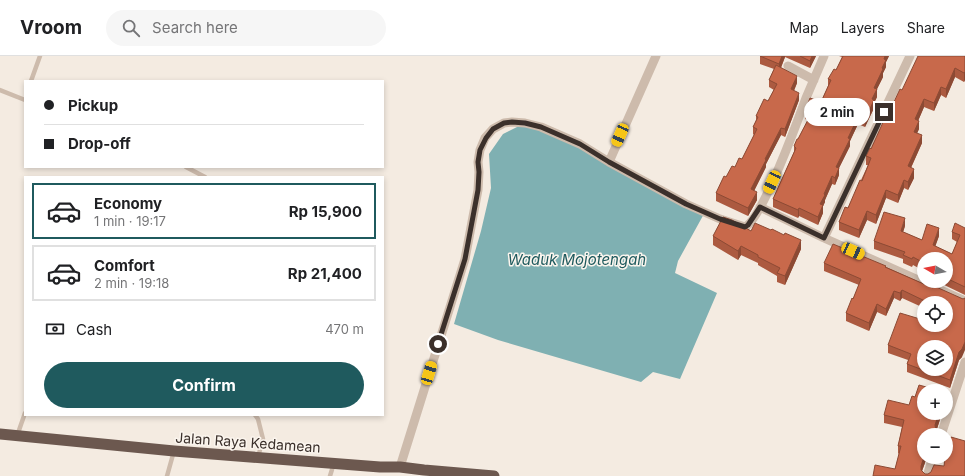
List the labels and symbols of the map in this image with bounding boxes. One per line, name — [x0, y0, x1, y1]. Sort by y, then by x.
callout: 2 min — [804, 98, 870, 126]
route end — [875, 103, 893, 121]
car — [610, 122, 630, 148]
car — [761, 169, 783, 195]
car — [840, 241, 866, 261]
water label: Waduk Mojotengah — [508, 250, 646, 269]
north arrow — [917, 252, 953, 288]
route start — [429, 335, 447, 353]
car — [420, 360, 438, 386]
street label: Jalan Raya Kedamean — [175, 428, 321, 456]

